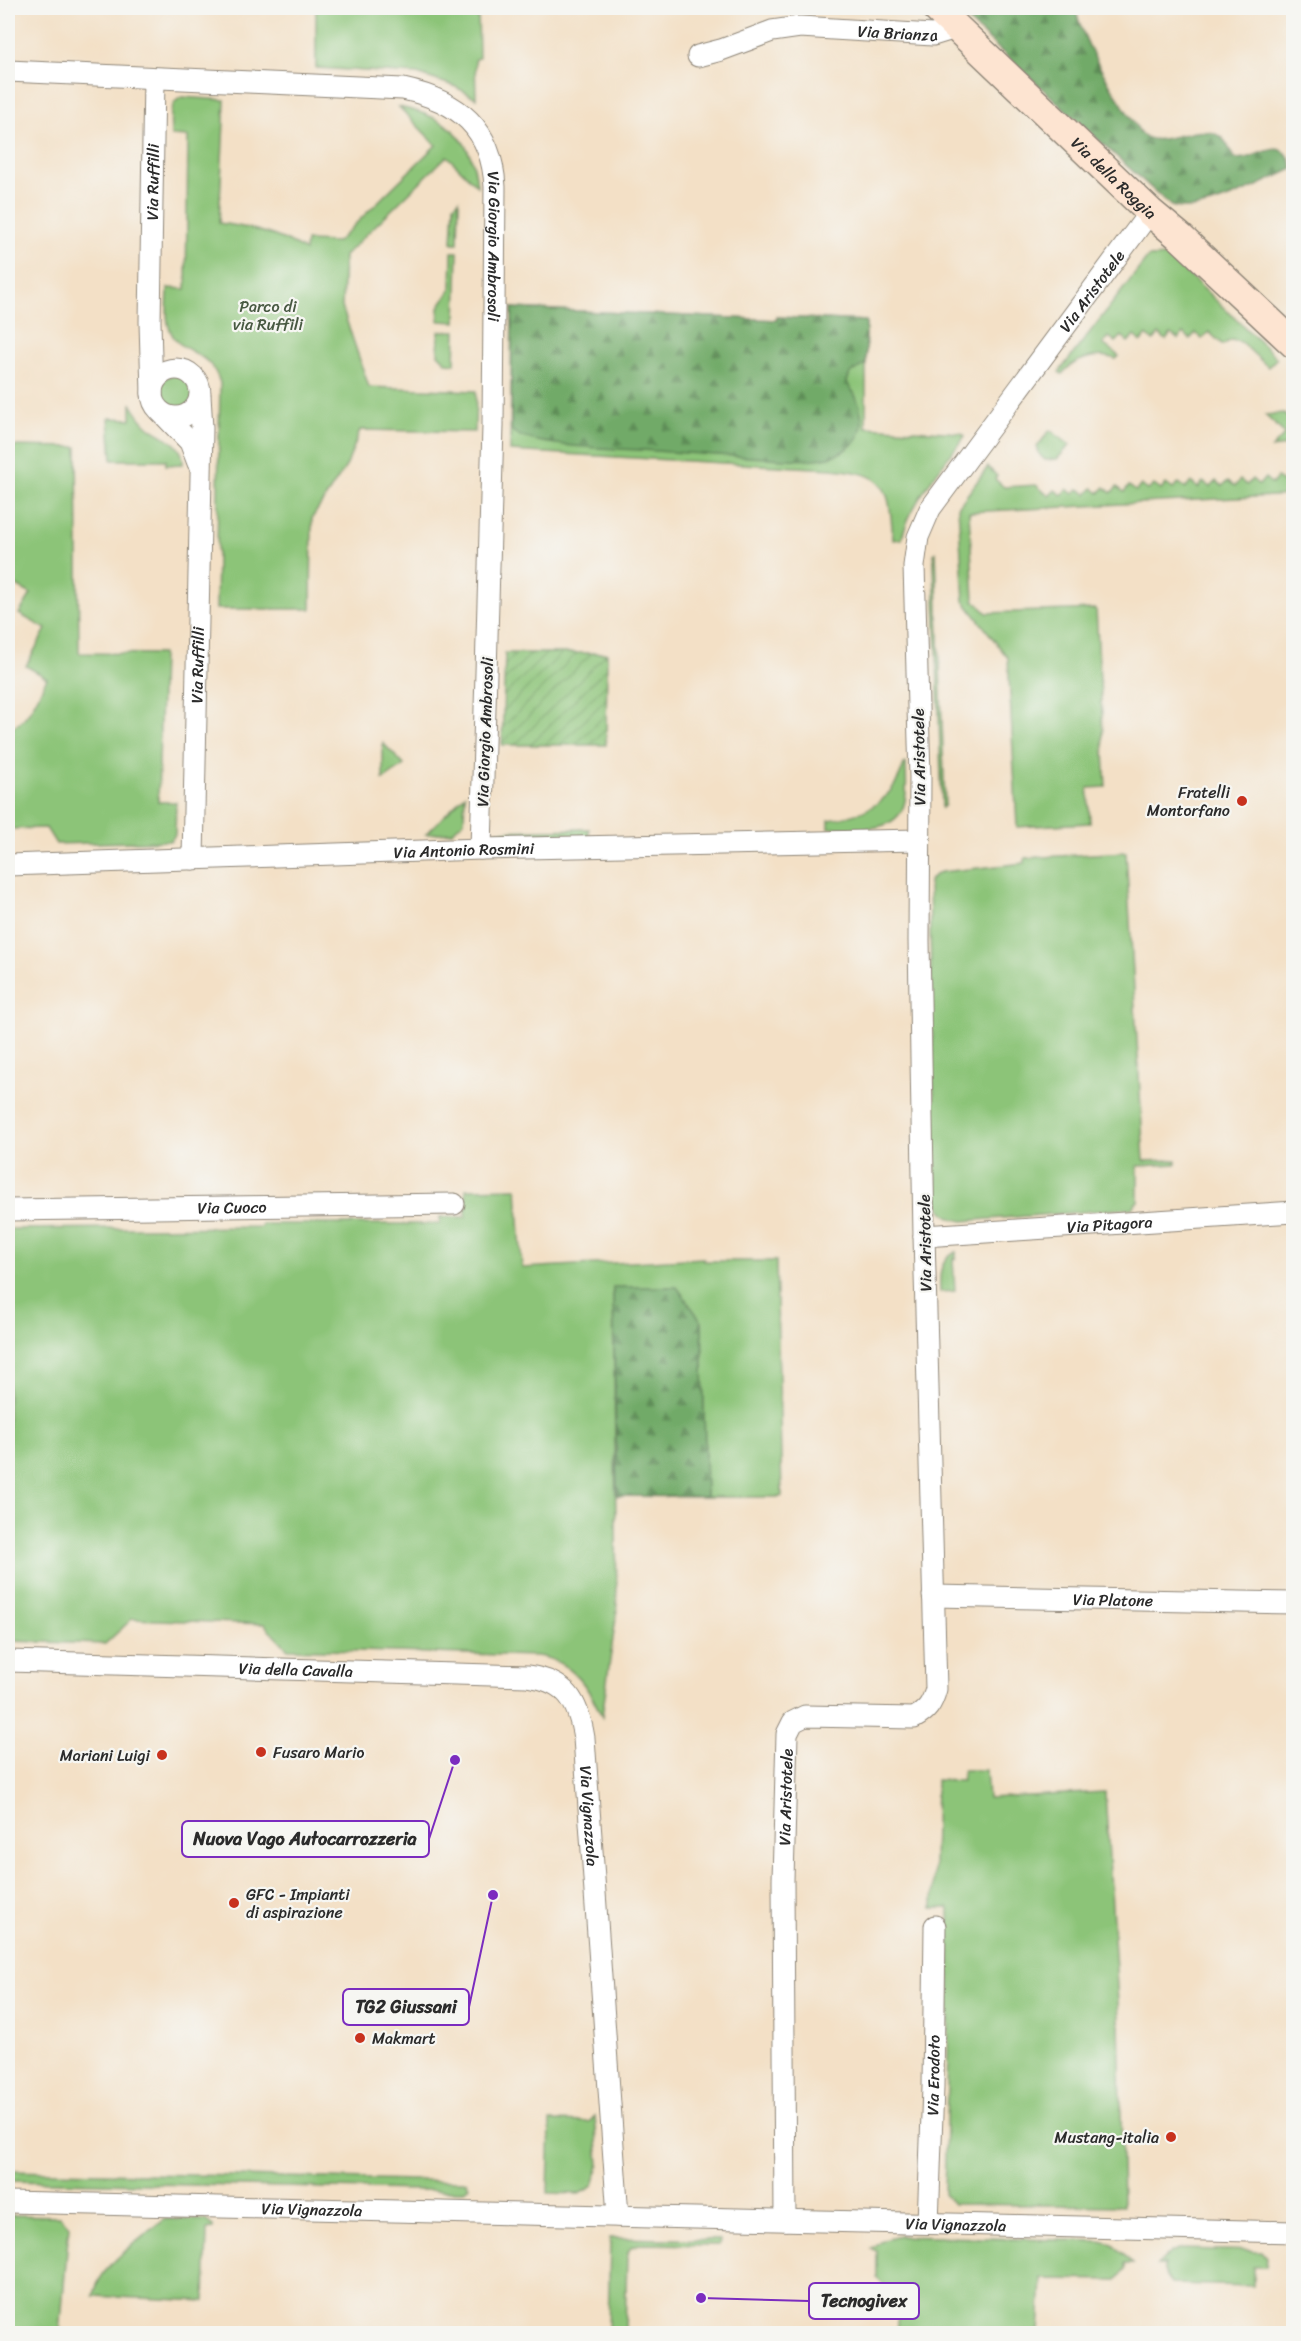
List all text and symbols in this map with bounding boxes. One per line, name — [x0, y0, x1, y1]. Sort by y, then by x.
street label: Via Brianza — [857, 16, 942, 50]
street label: Via della Roggia — [1064, 129, 1163, 227]
street label: Via Ruffilli — [137, 143, 167, 221]
street label: Via Giorgio Ambrosoli — [479, 170, 510, 322]
street label: Via Aristotele — [1051, 243, 1132, 339]
park label: Parco di via Ruffili — [233, 292, 304, 339]
street label: Via Ruffilli — [182, 626, 212, 704]
street label: Via Giorgio Ambrosoli — [468, 656, 502, 807]
street label: Via Aristotele — [904, 708, 934, 806]
place label: Fratelli Montorfano — [1147, 778, 1231, 825]
marker: Fratelli Montorfano — [1235, 794, 1249, 808]
street label: Via Antonio Rosmini — [393, 833, 535, 866]
street label: Via Cuoco — [197, 1192, 267, 1222]
street label: Via Aristotele — [910, 1194, 940, 1292]
street label: Via Pitagora — [1066, 1207, 1153, 1241]
street label: Via Platone — [1073, 1584, 1153, 1615]
street label: Via della Cavalla — [238, 1653, 353, 1685]
place label: Fusaro Mario — [273, 1738, 364, 1767]
place label: Mariani Luigi — [60, 1741, 151, 1770]
marker: Fusaro Mario — [254, 1745, 268, 1759]
marker: Mariani Luigi — [155, 1748, 169, 1762]
street label: Via Aristotele — [769, 1748, 801, 1846]
street label: Via Vignazzola — [571, 1764, 608, 1867]
callout: Nuova Vago Autocarrozzeria — [182, 1821, 429, 1857]
text: Nuova Vago Autocarrozzeria — [192, 1823, 418, 1855]
place label: GFC - Impianti di aspirazione — [246, 1880, 350, 1927]
marker: GFC - Impianti di aspirazione — [227, 1896, 241, 1910]
callout: TG2 Giussani — [343, 1989, 469, 2025]
text: TG2 Giussani — [355, 1991, 458, 2023]
place label: Makmart — [372, 2024, 435, 2053]
marker: Makmart — [353, 2031, 367, 2045]
street label: Via Erodoto — [917, 2035, 948, 2116]
place label: Mustang-italia — [1054, 2123, 1159, 2152]
marker: Mustang-italia — [1164, 2130, 1178, 2144]
street label: Via Vignazzola — [261, 2193, 363, 2225]
street label: Via Vignazzola — [905, 2208, 1006, 2240]
callout: Tecnogivex — [809, 2283, 919, 2319]
text: Tecnogivex — [821, 2285, 908, 2317]

